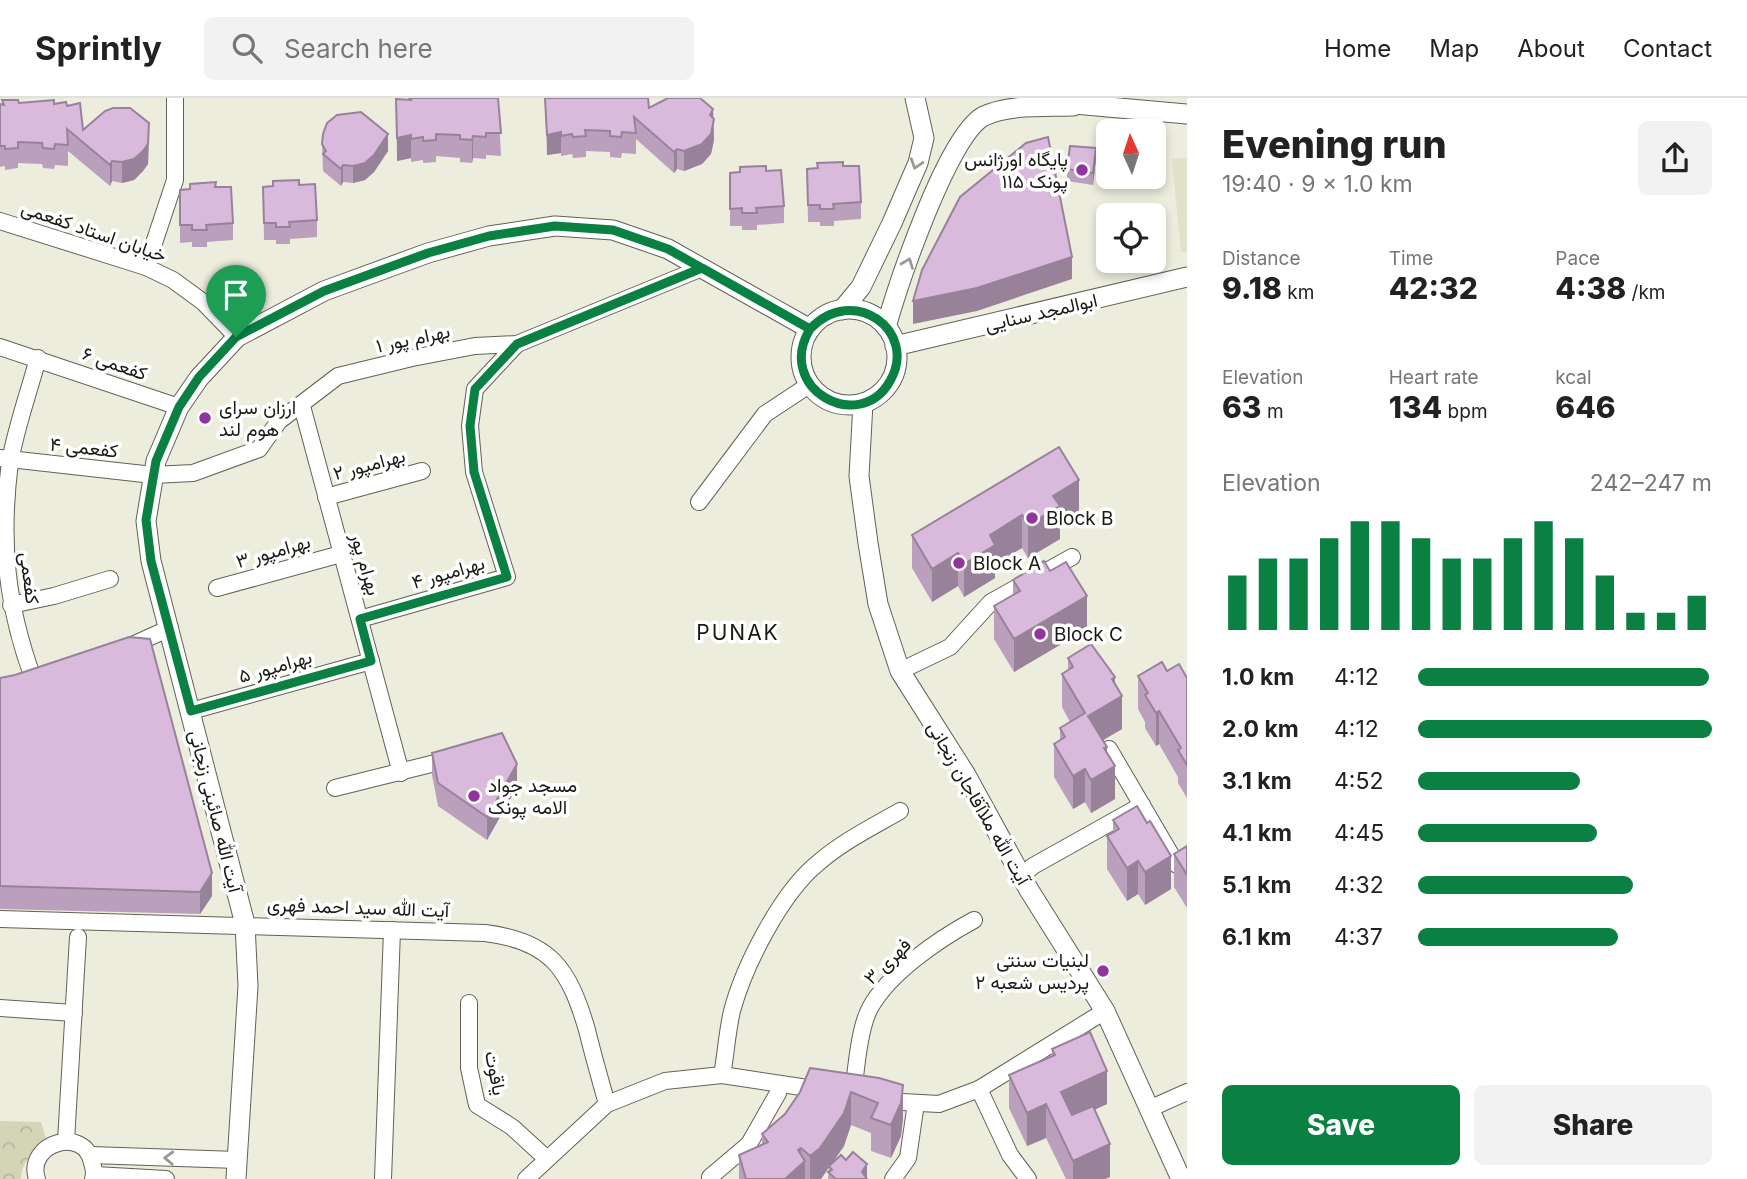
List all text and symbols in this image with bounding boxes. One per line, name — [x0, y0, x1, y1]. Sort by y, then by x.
search box — [204, 17, 694, 80]
text: Sprintly — [35, 28, 162, 68]
icon: search — [228, 29, 266, 67]
text: Search here — [284, 33, 433, 64]
text: Home — [1324, 34, 1391, 63]
text: Map — [1429, 34, 1479, 63]
text: About — [1517, 34, 1585, 63]
text: Contact — [1623, 34, 1712, 63]
north arrow — [1096, 119, 1166, 189]
map controls — [1096, 119, 1166, 273]
text: Evening run — [1222, 121, 1447, 167]
button: share — [1638, 121, 1712, 195]
place label: پایگاه اورژانس ۱۱۵ پونک — [964, 148, 1068, 195]
one-way arrow — [910, 158, 924, 170]
marker: پایگاه اورژانس ۱۱۵ پونک — [1074, 162, 1090, 178]
text: 19:40 · 9 × 1.0 km — [1222, 170, 1413, 198]
street label: خیابان استاد کفعمی — [18, 196, 169, 267]
button: locate — [1096, 203, 1166, 273]
text: Distance — [1222, 247, 1300, 270]
text: Time — [1389, 247, 1433, 270]
text: Pace — [1555, 247, 1600, 270]
one-way arrow — [900, 257, 914, 269]
pin — [206, 265, 266, 337]
text: 9.18 — [1222, 270, 1282, 306]
text: 42:32 — [1389, 270, 1478, 306]
text: 4:38 — [1555, 270, 1626, 306]
icon: arrive — [217, 276, 255, 314]
text: km — [1282, 281, 1314, 304]
text: /km — [1626, 281, 1665, 304]
street label: ابوالمجد سنایی — [983, 288, 1100, 337]
street label: بهرام پور ۱ — [374, 319, 453, 359]
street label: کفعمی ۶ — [79, 342, 150, 385]
text: Elevation — [1222, 366, 1303, 389]
text: Heart rate — [1389, 366, 1479, 389]
text: kcal — [1555, 366, 1592, 389]
text: 63 — [1222, 389, 1262, 425]
text: 134 — [1389, 389, 1442, 425]
text: 646 — [1555, 389, 1616, 425]
place label: ارزان سرای هوم لند — [219, 396, 296, 442]
text: m — [1262, 400, 1284, 423]
text: bpm — [1442, 400, 1488, 423]
marker: ارزان سرای هوم لند — [197, 410, 213, 426]
street label: کفعمی ۴ — [49, 432, 119, 463]
street label: بهرامپور ۲ — [330, 444, 408, 487]
text: Elevation — [1222, 469, 1321, 497]
text: 242–247 m — [1590, 469, 1712, 497]
place label: Block B — [1046, 507, 1113, 530]
marker: Block B — [1024, 510, 1040, 526]
street label: بهرام پور — [343, 529, 385, 599]
street label: بهرامپور ۳ — [233, 530, 314, 575]
street label: کفعمی — [15, 551, 44, 605]
street label: بهرامپور ۴ — [409, 551, 488, 596]
place label: Block A — [973, 552, 1041, 575]
marker: Block A — [951, 555, 967, 571]
district label: PUNAK — [696, 620, 780, 645]
place label: Block C — [1054, 623, 1123, 646]
marker: Block C — [1032, 626, 1048, 642]
street label: بهرامپور ۵ — [236, 645, 315, 690]
text: 1.0 km — [1222, 663, 1294, 691]
text: 4:12 — [1334, 663, 1379, 691]
text: 2.0 km — [1222, 715, 1299, 743]
text: 4:12 — [1334, 715, 1379, 743]
street label: آیت الله ملاآقاجان زنجانی — [922, 717, 1036, 891]
street label: آیت الله صائینی زنجانی — [184, 728, 247, 896]
text: 3.1 km — [1222, 767, 1292, 795]
text: 4:52 — [1334, 767, 1384, 795]
place label: مسجد جواد الامه پونک — [488, 774, 577, 821]
marker: مسجد جواد الامه پونک — [466, 788, 482, 804]
text: 4.1 km — [1222, 819, 1292, 847]
text: 4:45 — [1334, 819, 1384, 847]
text: 5.1 km — [1222, 871, 1291, 899]
text: 4:32 — [1334, 871, 1384, 899]
street label: آیت الله سید احمد فهری — [266, 893, 451, 922]
text: 6.1 km — [1222, 923, 1292, 951]
text: 4:37 — [1334, 923, 1383, 951]
street label: فهری ۳ — [859, 933, 916, 989]
place label: لبنیات سنتی پردیس شعبه ۲ — [975, 949, 1089, 996]
marker: لبنیات سنتی پردیس شعبه ۲ — [1095, 963, 1111, 979]
street label: یاقوت — [480, 1049, 511, 1097]
button: Save — [1222, 1085, 1460, 1165]
button: Share — [1474, 1085, 1712, 1165]
one-way arrow — [163, 1150, 174, 1165]

